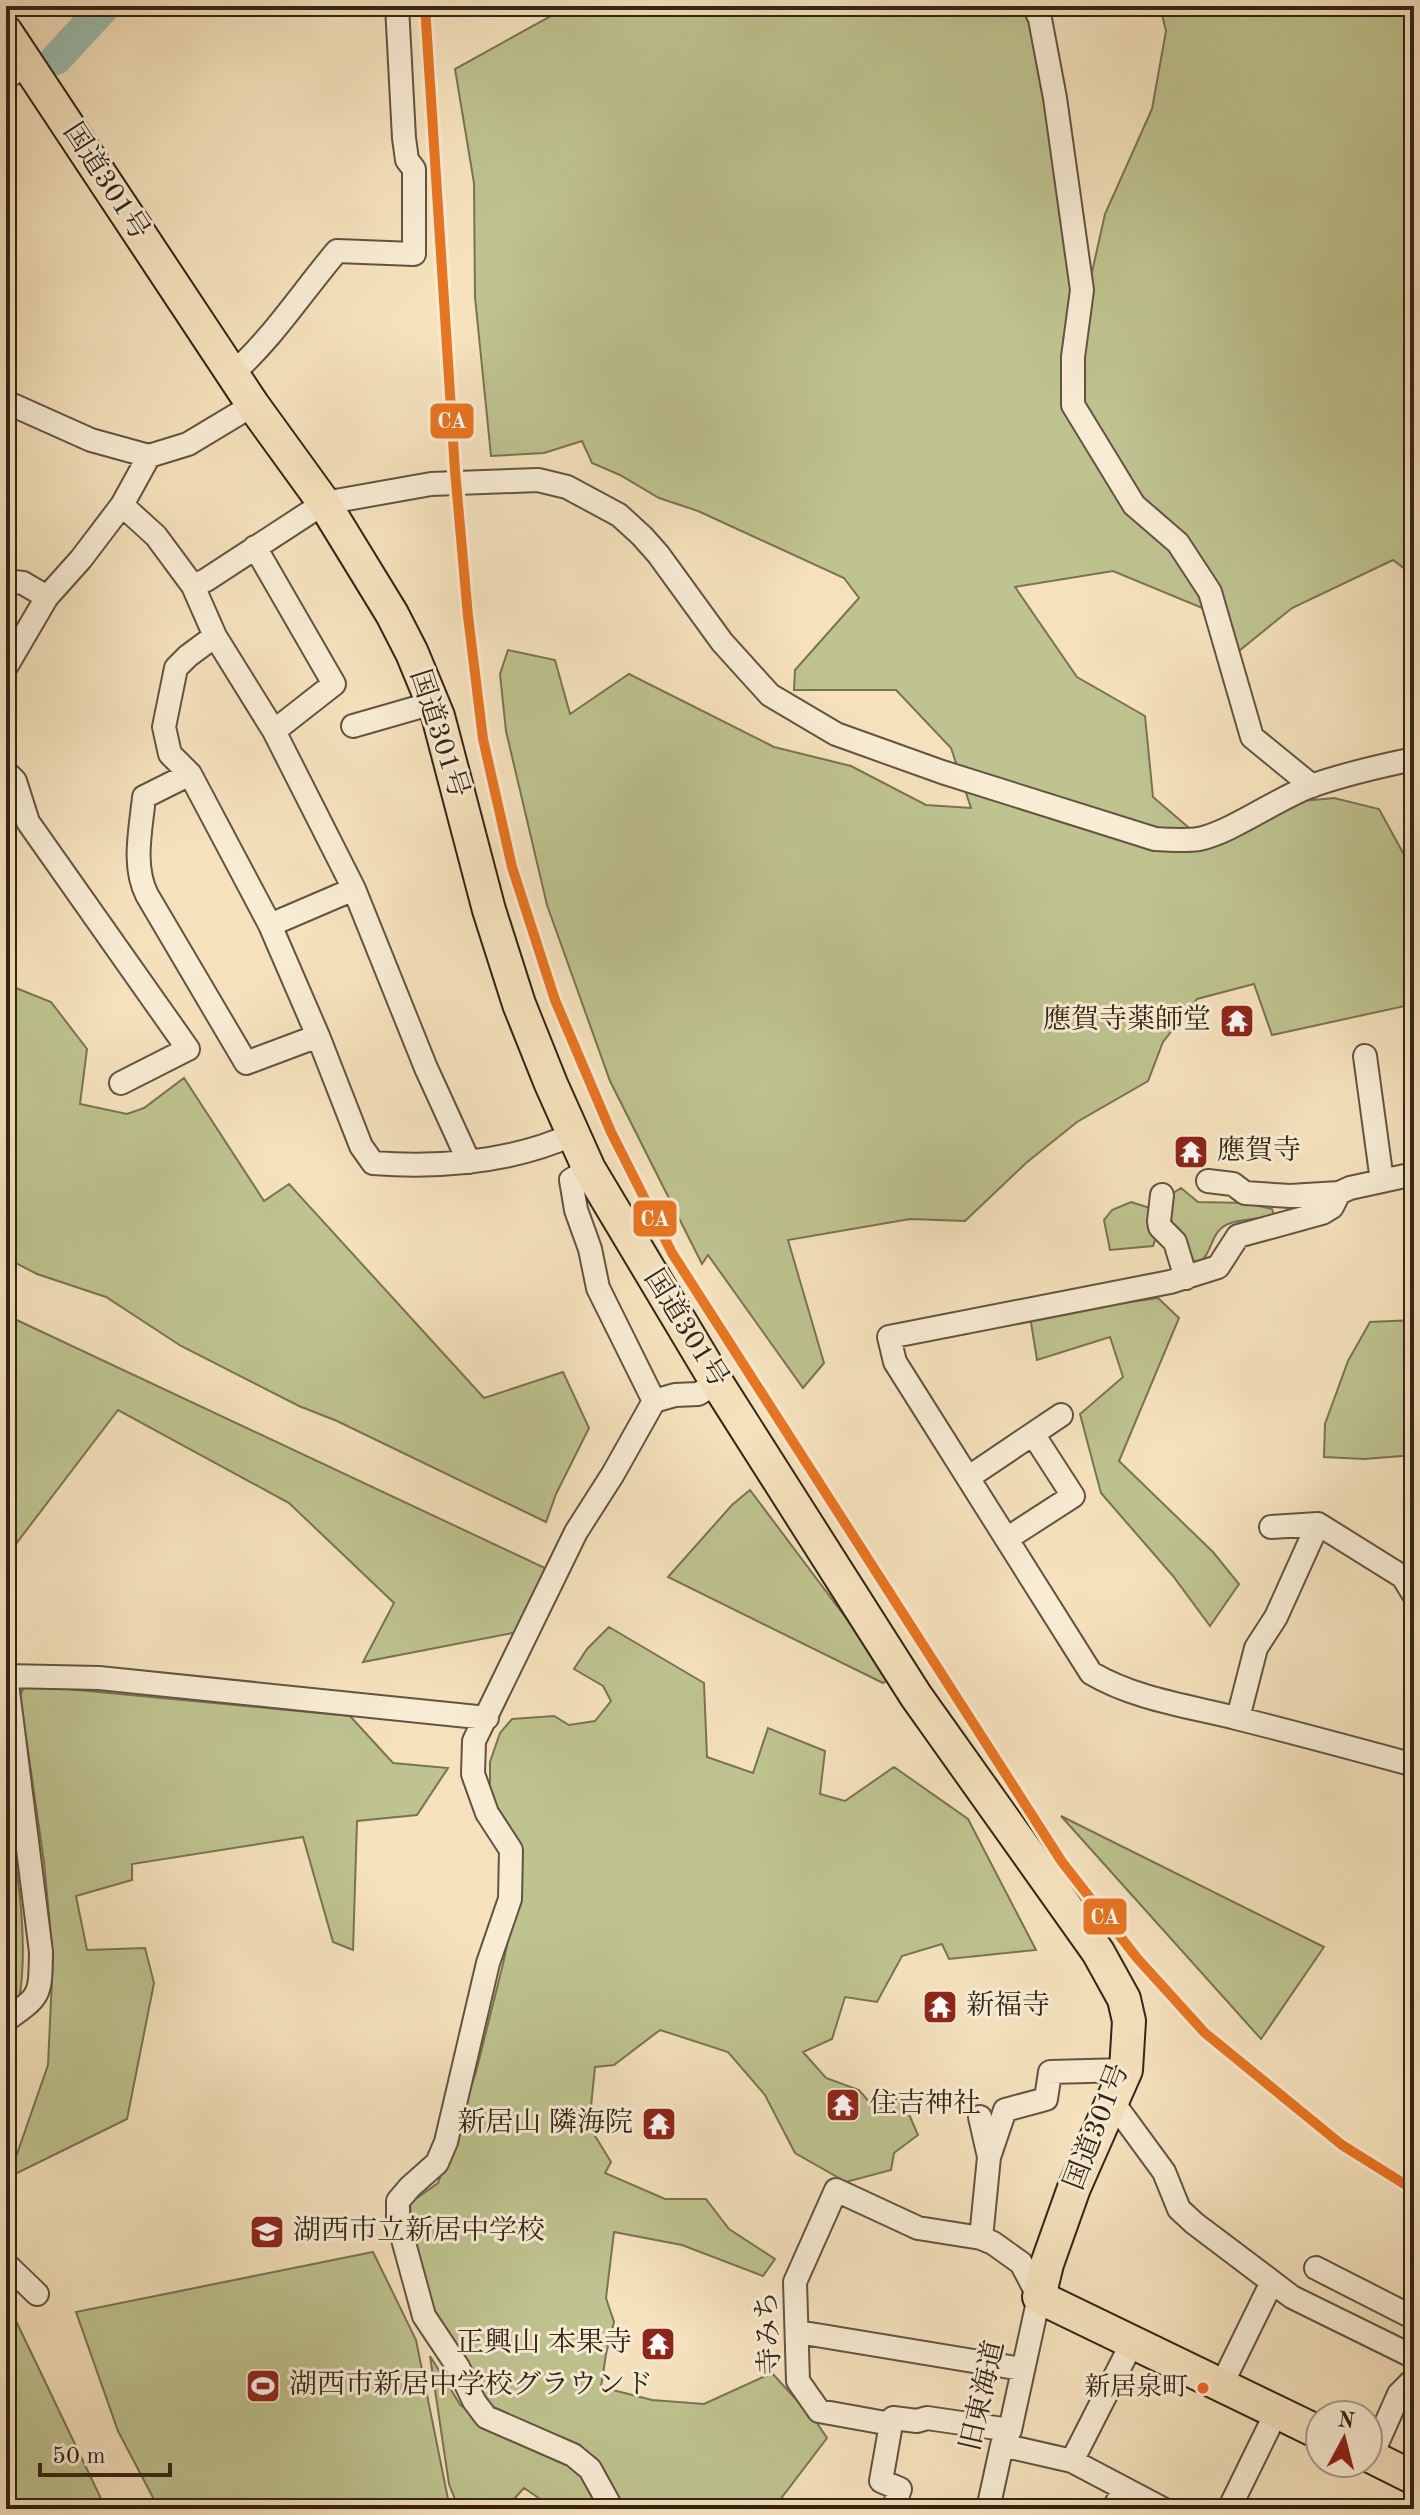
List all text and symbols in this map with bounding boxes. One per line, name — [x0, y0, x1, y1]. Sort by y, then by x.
street label: 国道301号 — [57, 117, 155, 245]
line badge: CA — [429, 402, 475, 440]
text: CA — [437, 411, 467, 433]
street label: 国道301号 — [404, 666, 475, 801]
temple icon: 應賀寺薬師堂 — [1218, 1002, 1256, 1040]
place label: 應賀寺薬師堂 — [1043, 1004, 1211, 1035]
temple icon: 應賀寺 — [1172, 1133, 1210, 1171]
place label: 應賀寺 — [1217, 1135, 1301, 1166]
line badge: CA — [632, 1199, 678, 1238]
text: CA — [640, 1209, 670, 1231]
street label: 国道301号 — [638, 1264, 735, 1393]
line badge: CA — [1082, 1897, 1128, 1936]
text: CA — [1090, 1907, 1120, 1929]
temple icon: 新福寺 — [921, 1988, 959, 2026]
place label: 新福寺 — [966, 1990, 1050, 2021]
street label: 国道301号 — [1058, 2059, 1135, 2194]
temple icon: 住吉神社 — [824, 2086, 862, 2124]
place label: 住吉神社 — [869, 2088, 981, 2119]
temple icon: 新居山 隣海院 — [640, 2105, 678, 2143]
place label: 新居山 隣海院 — [457, 2107, 633, 2138]
school or university icon: 湖西市立新居中学校 — [248, 2213, 286, 2251]
place label: 湖西市立新居中学校 — [293, 2215, 545, 2246]
street label: 寺みち — [751, 2290, 786, 2376]
temple icon: 正興山 本果寺 — [639, 2325, 677, 2363]
place label: 正興山 本果寺 — [456, 2327, 632, 2358]
street label: 旧東海道 — [955, 2338, 1010, 2454]
sports icon: 湖西市新居中学校グラウンド — [244, 2367, 282, 2405]
place label: 湖西市新居中学校グラウンド — [289, 2369, 653, 2400]
place label: 新居泉町 — [1084, 2373, 1188, 2401]
marker: 新居泉町 — [1195, 2380, 1211, 2396]
north arrow — [1304, 2399, 1384, 2479]
text: N — [1337, 2409, 1356, 2433]
scale bar — [40, 2427, 170, 2477]
text: 50 m — [52, 2445, 106, 2469]

